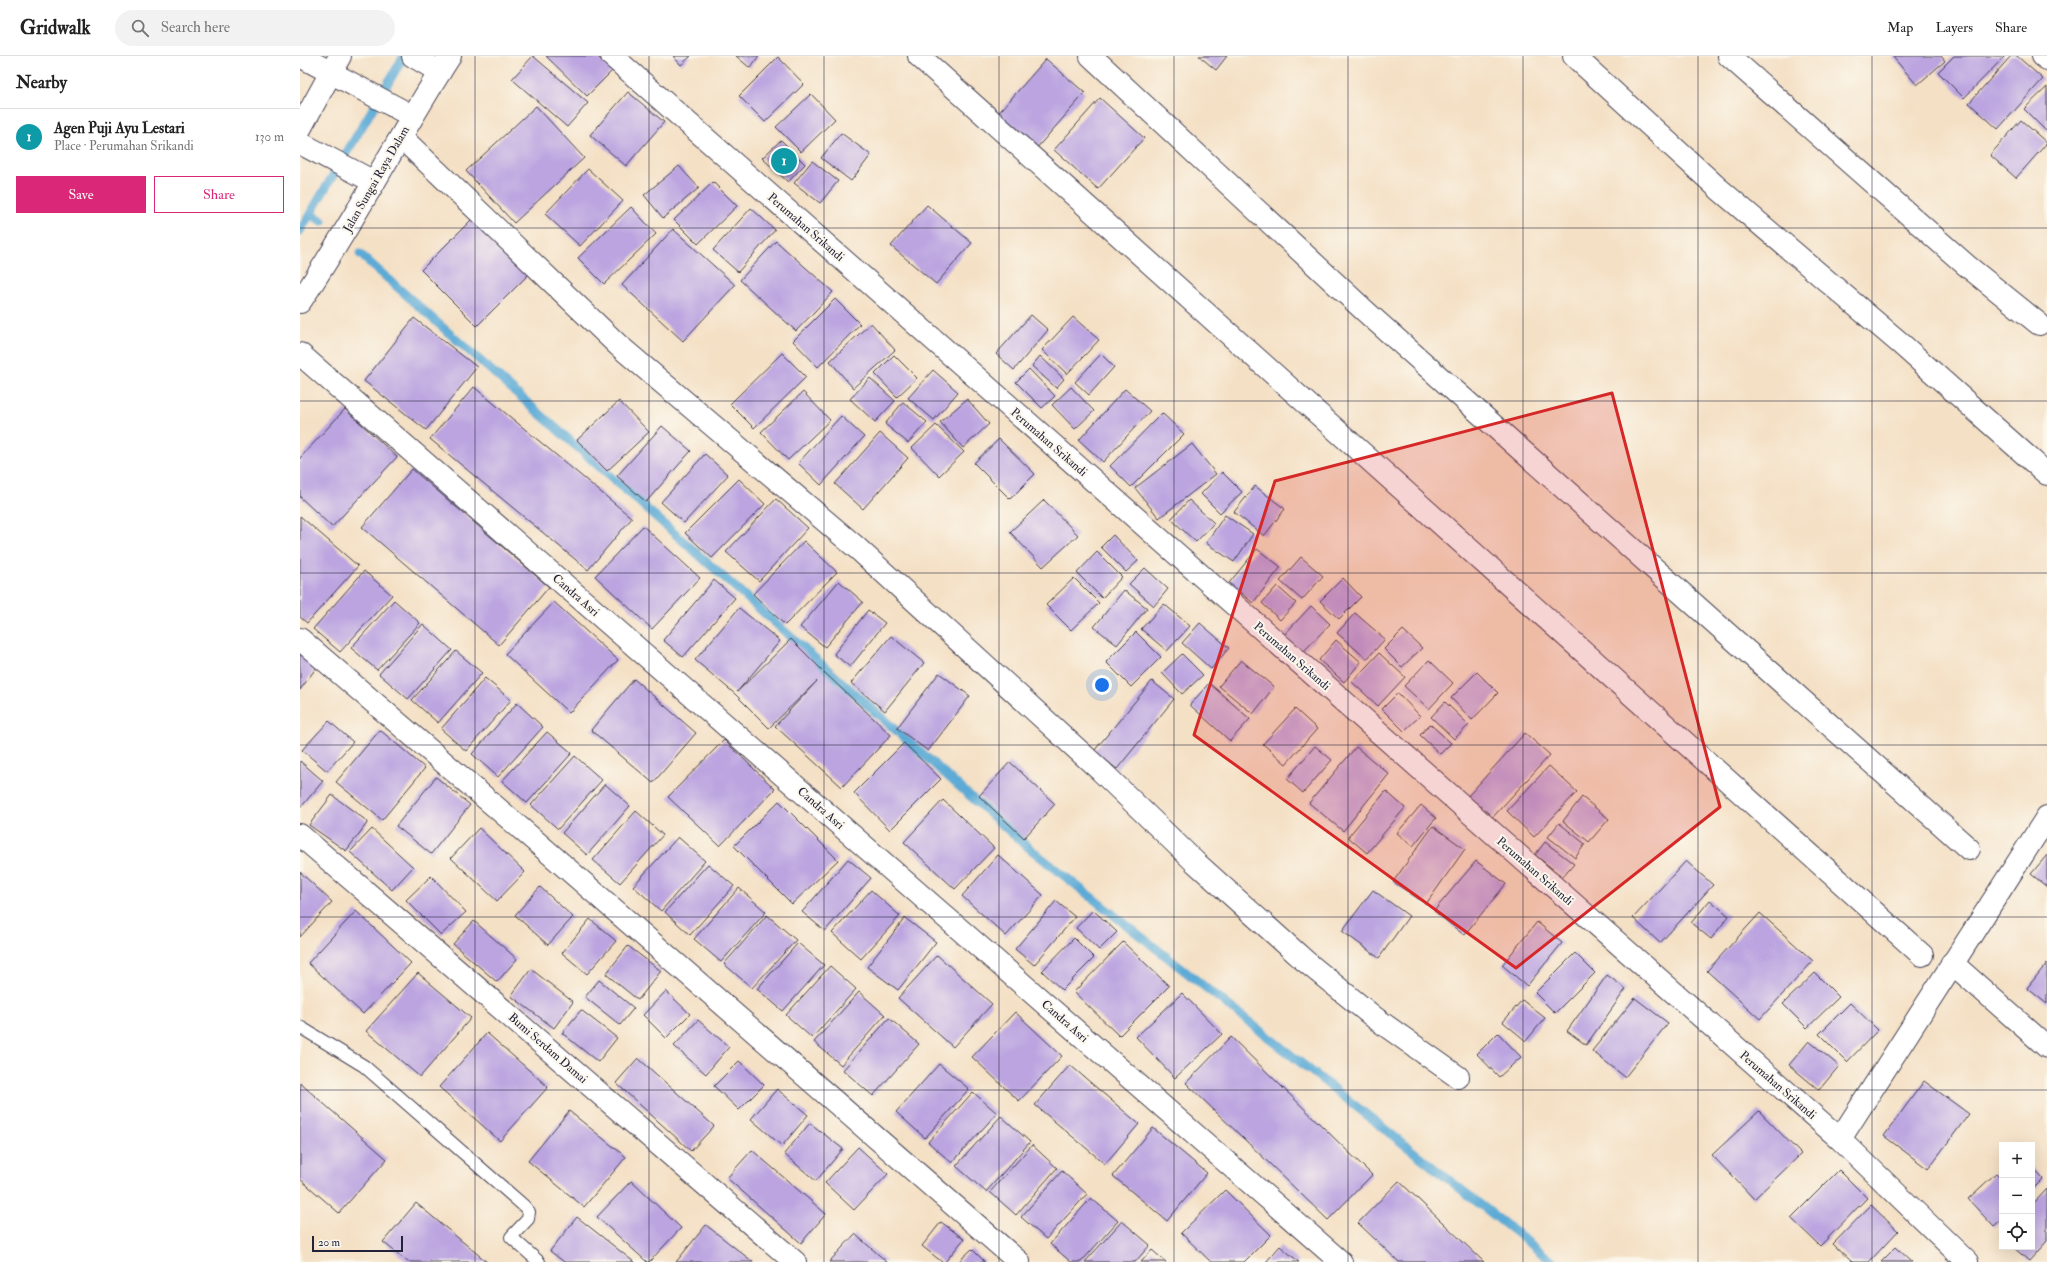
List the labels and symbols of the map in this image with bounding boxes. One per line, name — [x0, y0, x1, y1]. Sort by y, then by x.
street label: Jalan Sungai Raya Dalam — [339, 123, 413, 236]
pin: 1 — [771, 146, 797, 176]
street label: Perumahan Srikandi — [764, 190, 847, 265]
street label: Perumahan Srikandi — [1007, 405, 1090, 480]
street label: Candra Asri — [549, 571, 602, 620]
street label: Perumahan Srikandi — [1250, 619, 1333, 694]
your location — [1092, 675, 1112, 695]
street label: Candra Asri — [794, 784, 847, 833]
street label: Perumahan Srikandi — [1493, 834, 1576, 909]
street label: Candra Asri — [1038, 997, 1091, 1046]
street label: Bumi Serdam Damai — [505, 1010, 590, 1087]
street label: Perumahan Srikandi — [1736, 1048, 1819, 1123]
scale bar — [312, 1234, 403, 1253]

